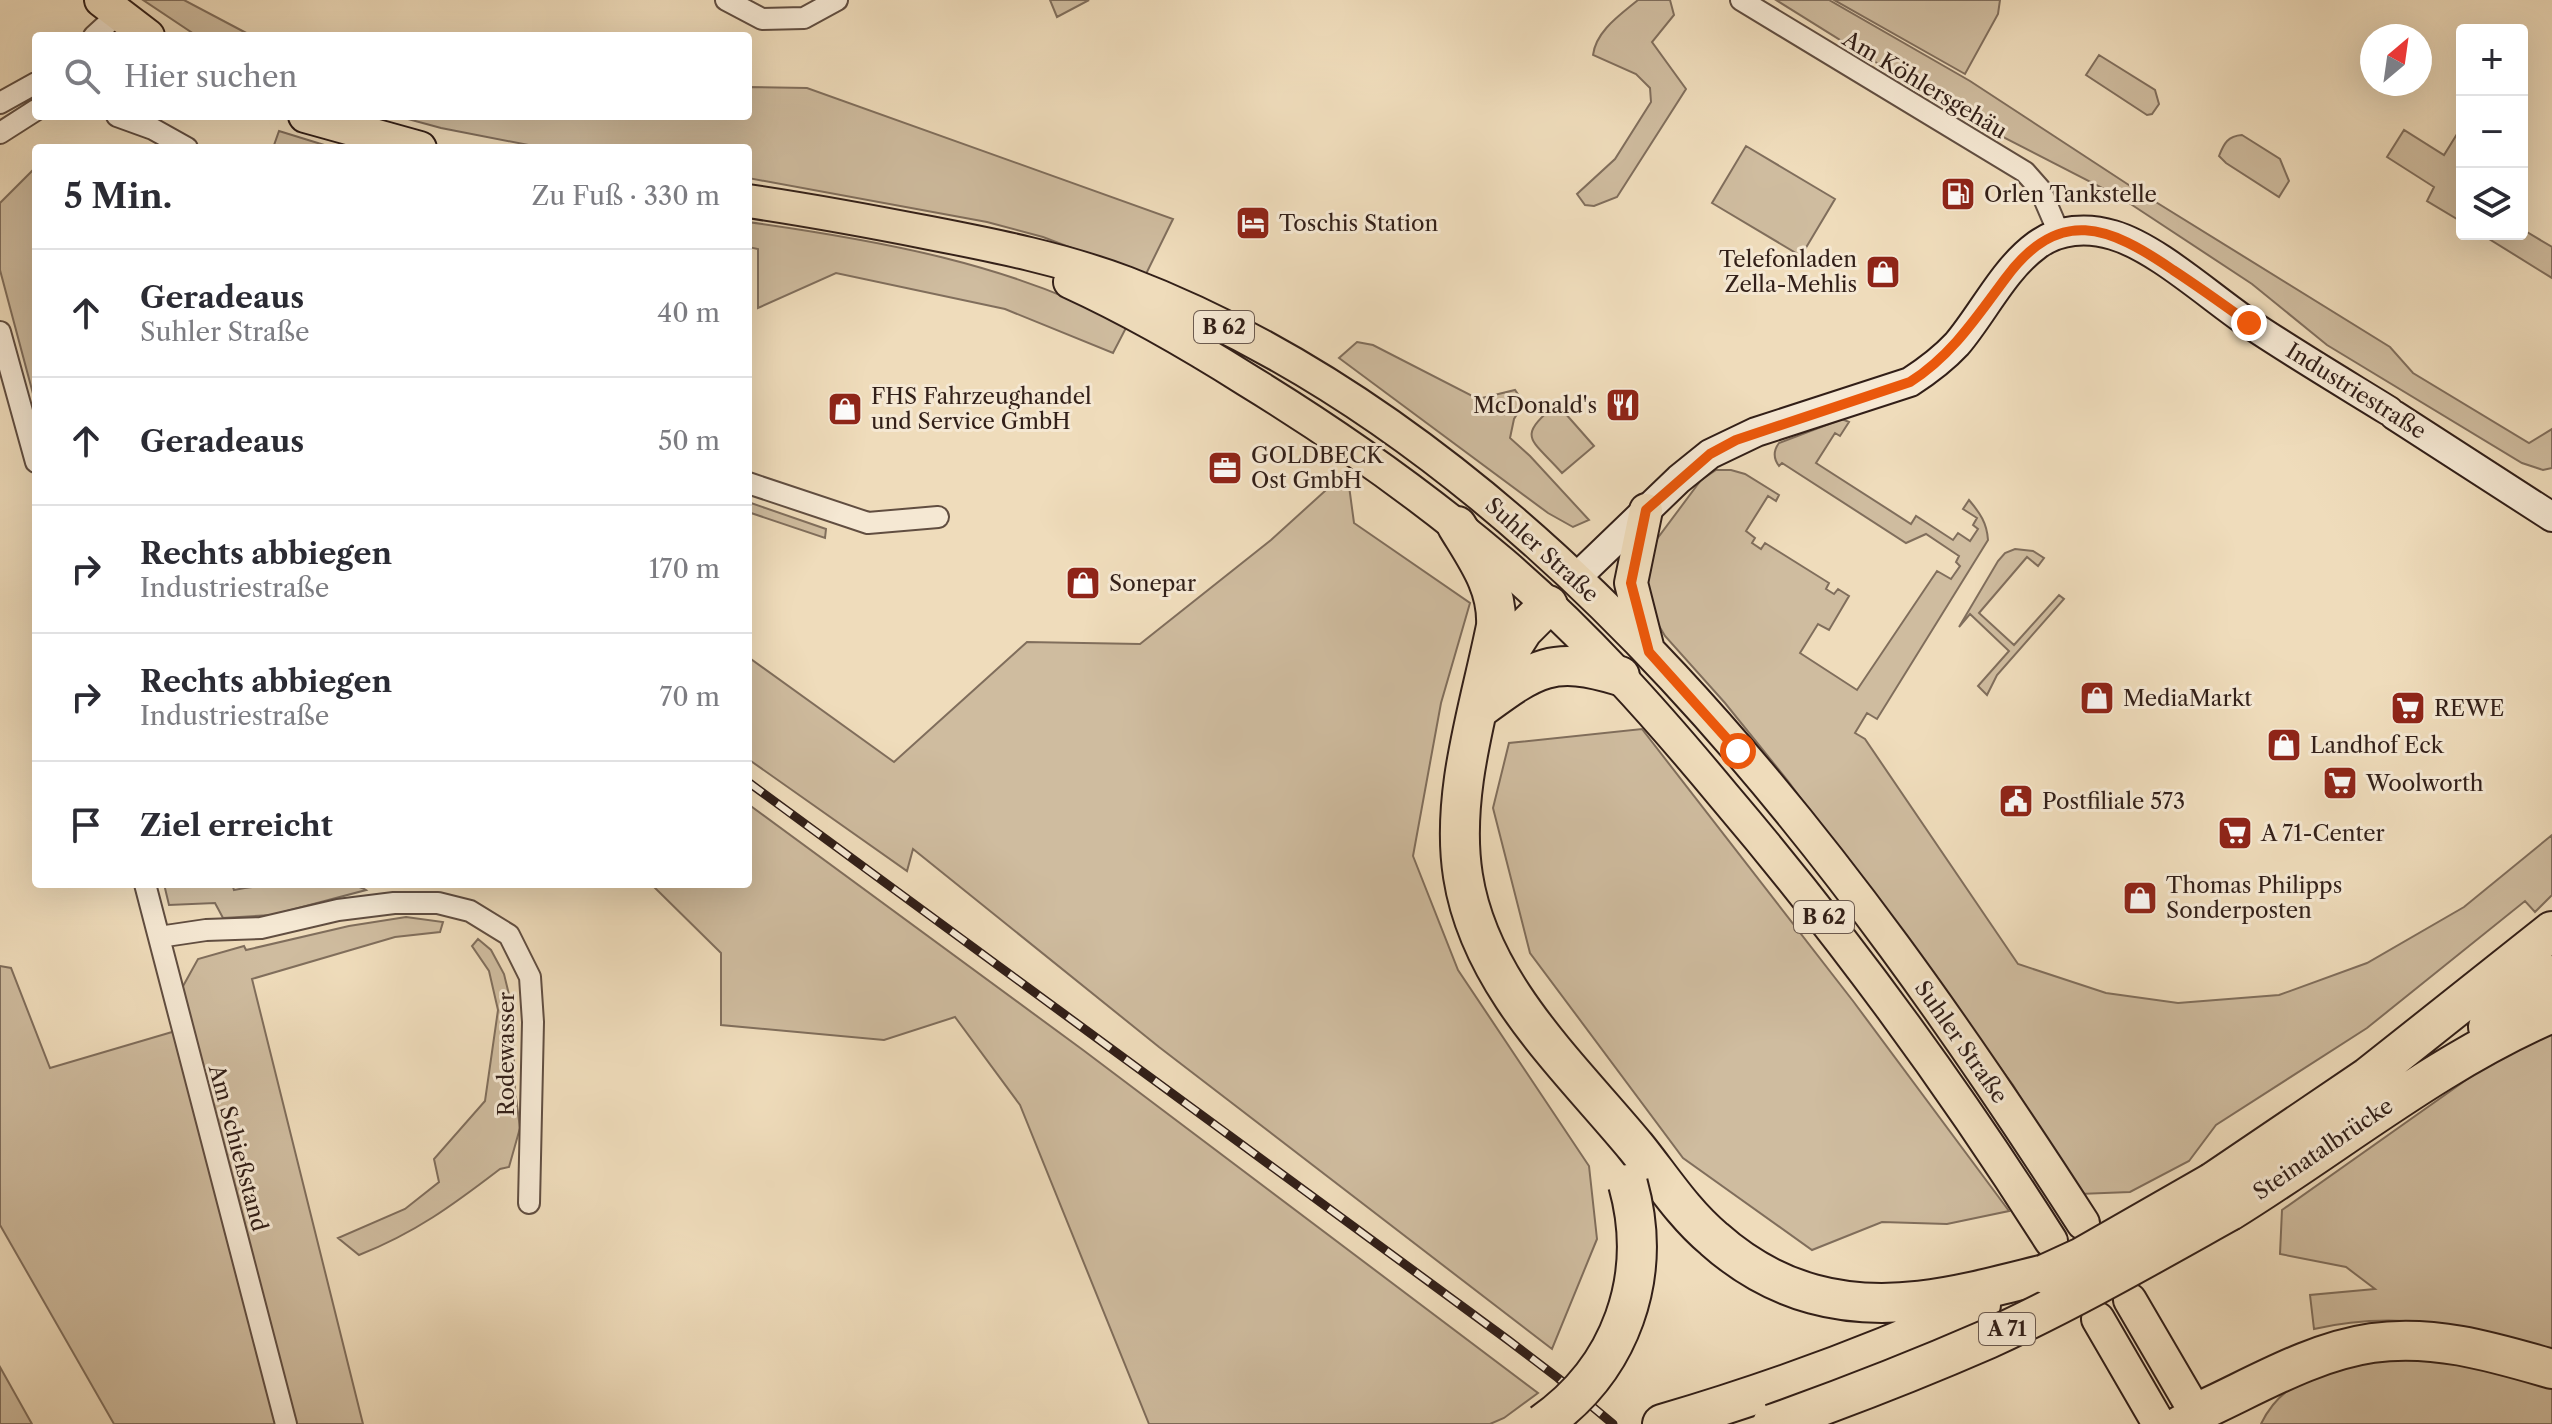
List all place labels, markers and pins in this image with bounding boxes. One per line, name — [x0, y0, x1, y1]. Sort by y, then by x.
fuel station icon: Orlen Tankstelle — [1939, 175, 1977, 213]
place label: Orlen Tankstelle — [1984, 181, 2157, 208]
hotel icon: Toschis Station — [1234, 204, 1272, 242]
place label: Toschis Station — [1279, 210, 1438, 237]
place label: Telefonladen Zella-Mehlis — [1719, 246, 1857, 298]
shop icon: Telefonladen Zella-Mehlis — [1864, 253, 1902, 291]
place label: FHS Fahrzeughandel und Service GmbH — [871, 383, 1092, 435]
restaurant icon: McDonald's — [1604, 386, 1642, 424]
shop icon: FHS Fahrzeughandel und Service GmbH — [826, 390, 864, 428]
place label: McDonald's — [1473, 392, 1597, 419]
place label: GOLDBECK Ost GmbH — [1251, 442, 1384, 494]
office icon: GOLDBECK Ost GmbH — [1206, 449, 1244, 487]
shop icon: Sonepar — [1064, 564, 1102, 602]
place label: Sonepar — [1109, 570, 1196, 597]
shop icon: MediaMarkt — [2078, 679, 2116, 717]
place label: MediaMarkt — [2123, 685, 2252, 712]
supermarket icon: REWE — [2389, 689, 2427, 727]
place label: REWE — [2434, 695, 2505, 722]
shop icon: Landhof Eck — [2265, 726, 2303, 764]
place label: Landhof Eck — [2310, 732, 2445, 759]
supermarket icon: Woolworth — [2321, 764, 2359, 802]
place label: Woolworth — [2365, 770, 2484, 797]
public building icon: Postfiliale 573 — [1997, 782, 2035, 820]
place label: Postfiliale 573 — [2042, 788, 2185, 815]
supermarket icon: A 71-Center — [2216, 814, 2254, 852]
place label: A 71-Center — [2260, 820, 2385, 847]
place label: Thomas Philipps Sonderposten — [2166, 872, 2342, 924]
shop icon: Thomas Philipps Sonderposten — [2121, 879, 2159, 917]

